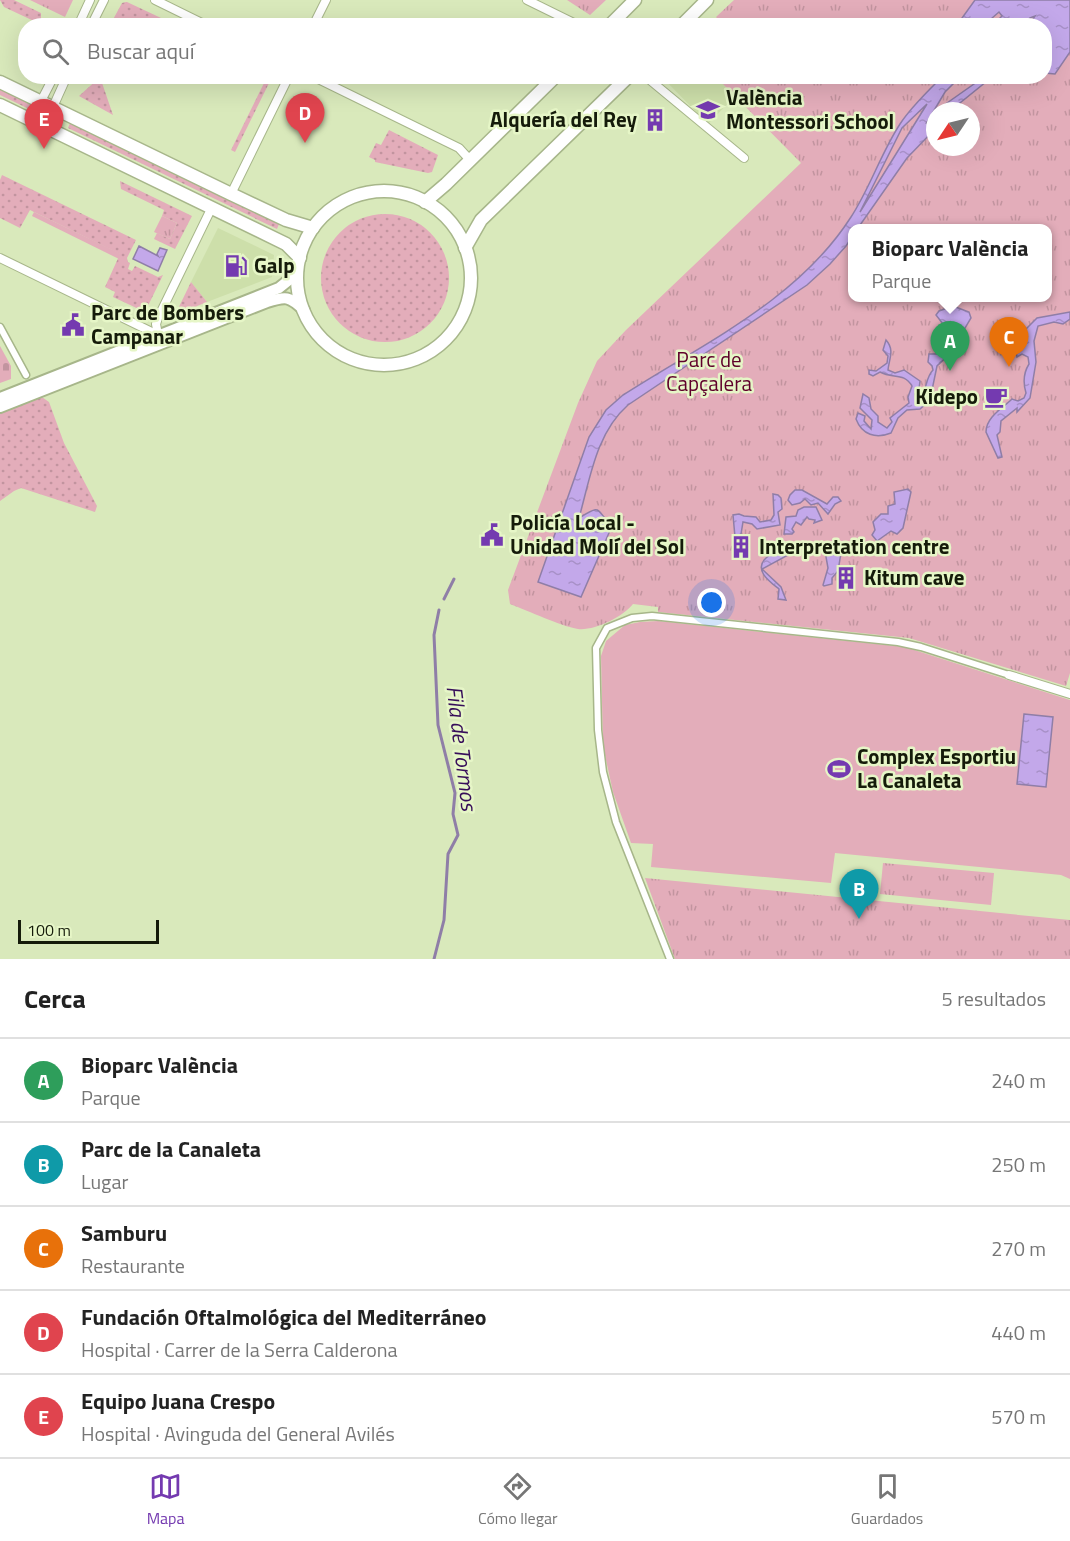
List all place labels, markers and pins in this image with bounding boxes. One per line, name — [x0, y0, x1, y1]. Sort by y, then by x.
place label: València Montessori School — [726, 81, 894, 137]
pin: D — [286, 94, 324, 143]
school or university icon: València Montessori School — [695, 97, 721, 123]
pin: E — [24, 100, 63, 149]
place label: Alquería del Rey — [490, 103, 637, 135]
building icon: Alquería del Rey — [642, 107, 668, 133]
place label: Galp — [254, 249, 295, 281]
fuel station icon: Galp — [223, 253, 249, 279]
place label: Parc de Bombers Campanar — [91, 296, 244, 352]
public building icon: Parc de Bombers Campanar — [60, 312, 86, 338]
pin: C — [990, 318, 1028, 367]
pin: A — [930, 322, 970, 371]
place label: Kidepo — [915, 380, 978, 412]
cafe icon: Kidepo — [983, 384, 1009, 410]
place label: Policía Local - Unidad Molí del Sol — [510, 506, 685, 562]
public building icon: Policía Local - Unidad Molí del Sol — [479, 522, 505, 548]
place label: Interpretation centre — [759, 530, 949, 562]
building icon: Interpretation centre — [728, 534, 754, 560]
place label: Kitum cave — [864, 561, 964, 593]
building icon: Kitum cave — [833, 565, 859, 591]
place label: Complex Esportiu La Canaleta — [857, 740, 1016, 796]
sports icon: Complex Esportiu La Canaleta — [826, 756, 852, 782]
pin: B — [840, 870, 878, 919]

